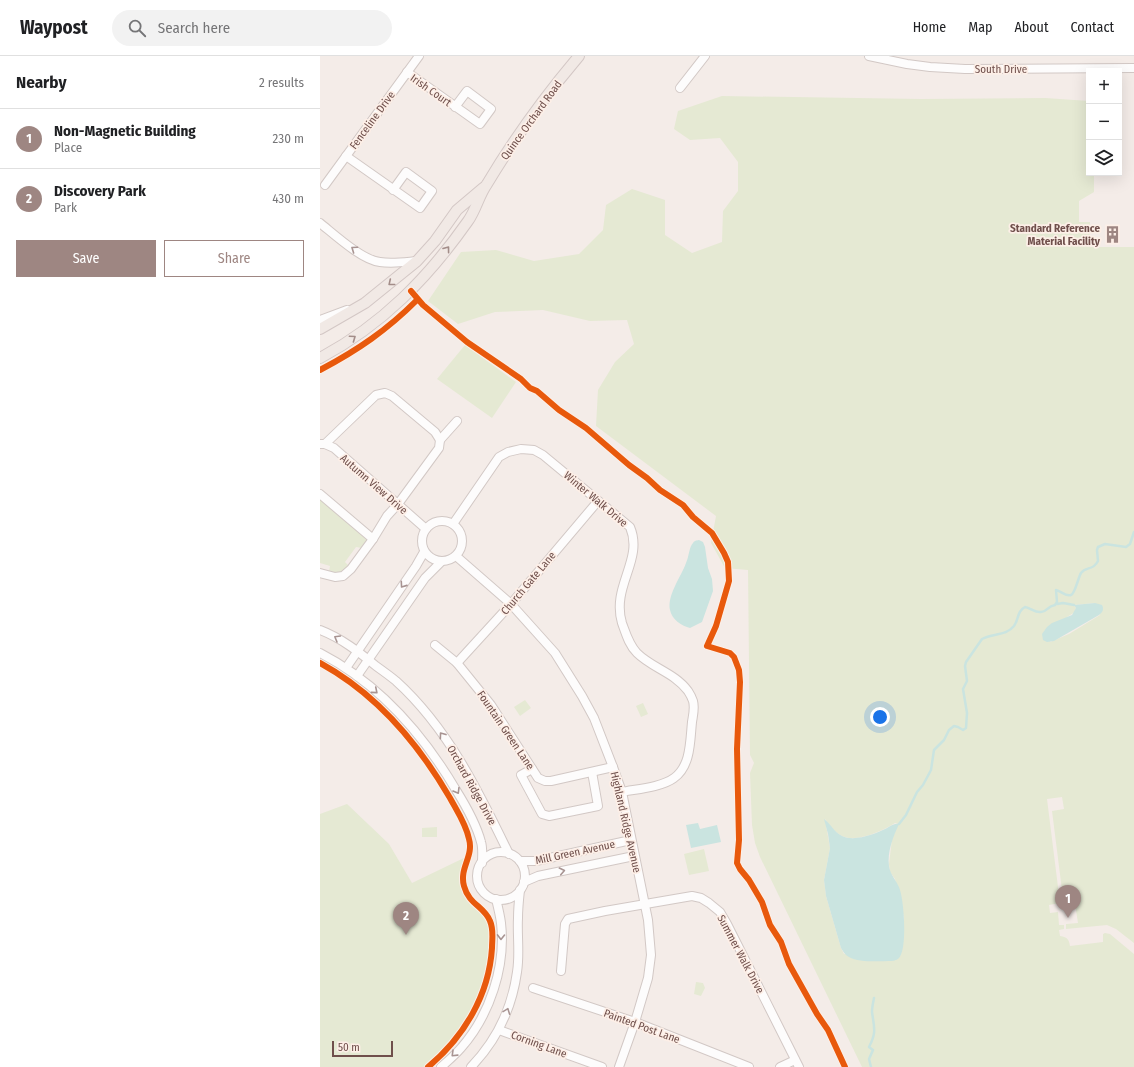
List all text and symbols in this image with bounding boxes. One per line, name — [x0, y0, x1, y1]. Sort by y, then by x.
search box — [112, 10, 392, 46]
text: Waypost — [20, 16, 88, 39]
icon: search — [126, 17, 148, 39]
text: Search here — [158, 19, 230, 37]
text: Home — [913, 19, 946, 36]
text: Map — [968, 19, 992, 36]
text: About — [1014, 19, 1049, 36]
text: Contact — [1071, 19, 1114, 36]
street label: South Drive — [975, 63, 1027, 76]
map controls — [1086, 68, 1122, 176]
button: + — [1086, 68, 1122, 104]
text: Nearby — [16, 72, 67, 93]
street label: Irish Court — [408, 72, 454, 109]
text: 2 results — [259, 75, 304, 90]
street label: Quince Orchard Road — [498, 78, 565, 163]
street label: Fenceline Drive — [347, 89, 398, 152]
button: − — [1086, 104, 1122, 140]
text: Non-Magnetic Building — [54, 122, 196, 140]
text: 1 — [26, 131, 32, 146]
text: 230 m — [273, 131, 304, 146]
text: Place — [54, 140, 82, 155]
button: layers — [1086, 140, 1122, 176]
text: Discovery Park — [54, 182, 146, 200]
text: 2 — [26, 191, 32, 206]
text: 430 m — [272, 191, 304, 206]
text: Park — [54, 200, 77, 215]
place label: Standard Reference Material Facility — [1010, 222, 1101, 248]
building icon: Standard Reference Material Facility — [1103, 224, 1123, 244]
button: Save — [16, 240, 156, 277]
button: Share — [164, 240, 304, 277]
one-way arrow — [351, 246, 358, 254]
one-way arrow — [443, 246, 450, 253]
one-way arrow — [388, 278, 396, 285]
one-way arrow — [349, 336, 356, 343]
street label: Autumn View Drive — [337, 452, 410, 517]
street label: Winter Walk Drive — [561, 469, 630, 530]
street label: Church Gate Lane — [498, 549, 559, 617]
one-way arrow — [401, 580, 408, 587]
one-way arrow — [334, 636, 341, 643]
one-way arrow — [371, 686, 378, 693]
street label: Fountain Green Lane — [474, 688, 537, 772]
your location — [870, 707, 890, 727]
one-way arrow — [440, 732, 447, 739]
street label: Orchard Ridge Drive — [444, 743, 499, 827]
street label: Highland Ridge Avenue — [608, 770, 644, 874]
one-way arrow — [452, 787, 459, 794]
street label: Mill Green Avenue — [534, 838, 616, 867]
one-way arrow — [559, 868, 565, 876]
pin: 1 — [1055, 885, 1081, 918]
pin: 2 — [393, 902, 419, 935]
street label: Summer Walk Drive — [714, 913, 767, 996]
one-way arrow — [497, 934, 506, 940]
one-way arrow — [502, 1007, 510, 1014]
street label: Painted Post Lane — [602, 1007, 682, 1046]
street label: Corning Lane — [509, 1028, 569, 1061]
scale bar — [332, 1039, 393, 1058]
text: 50 m — [338, 1041, 360, 1054]
one-way arrow — [451, 1050, 459, 1057]

